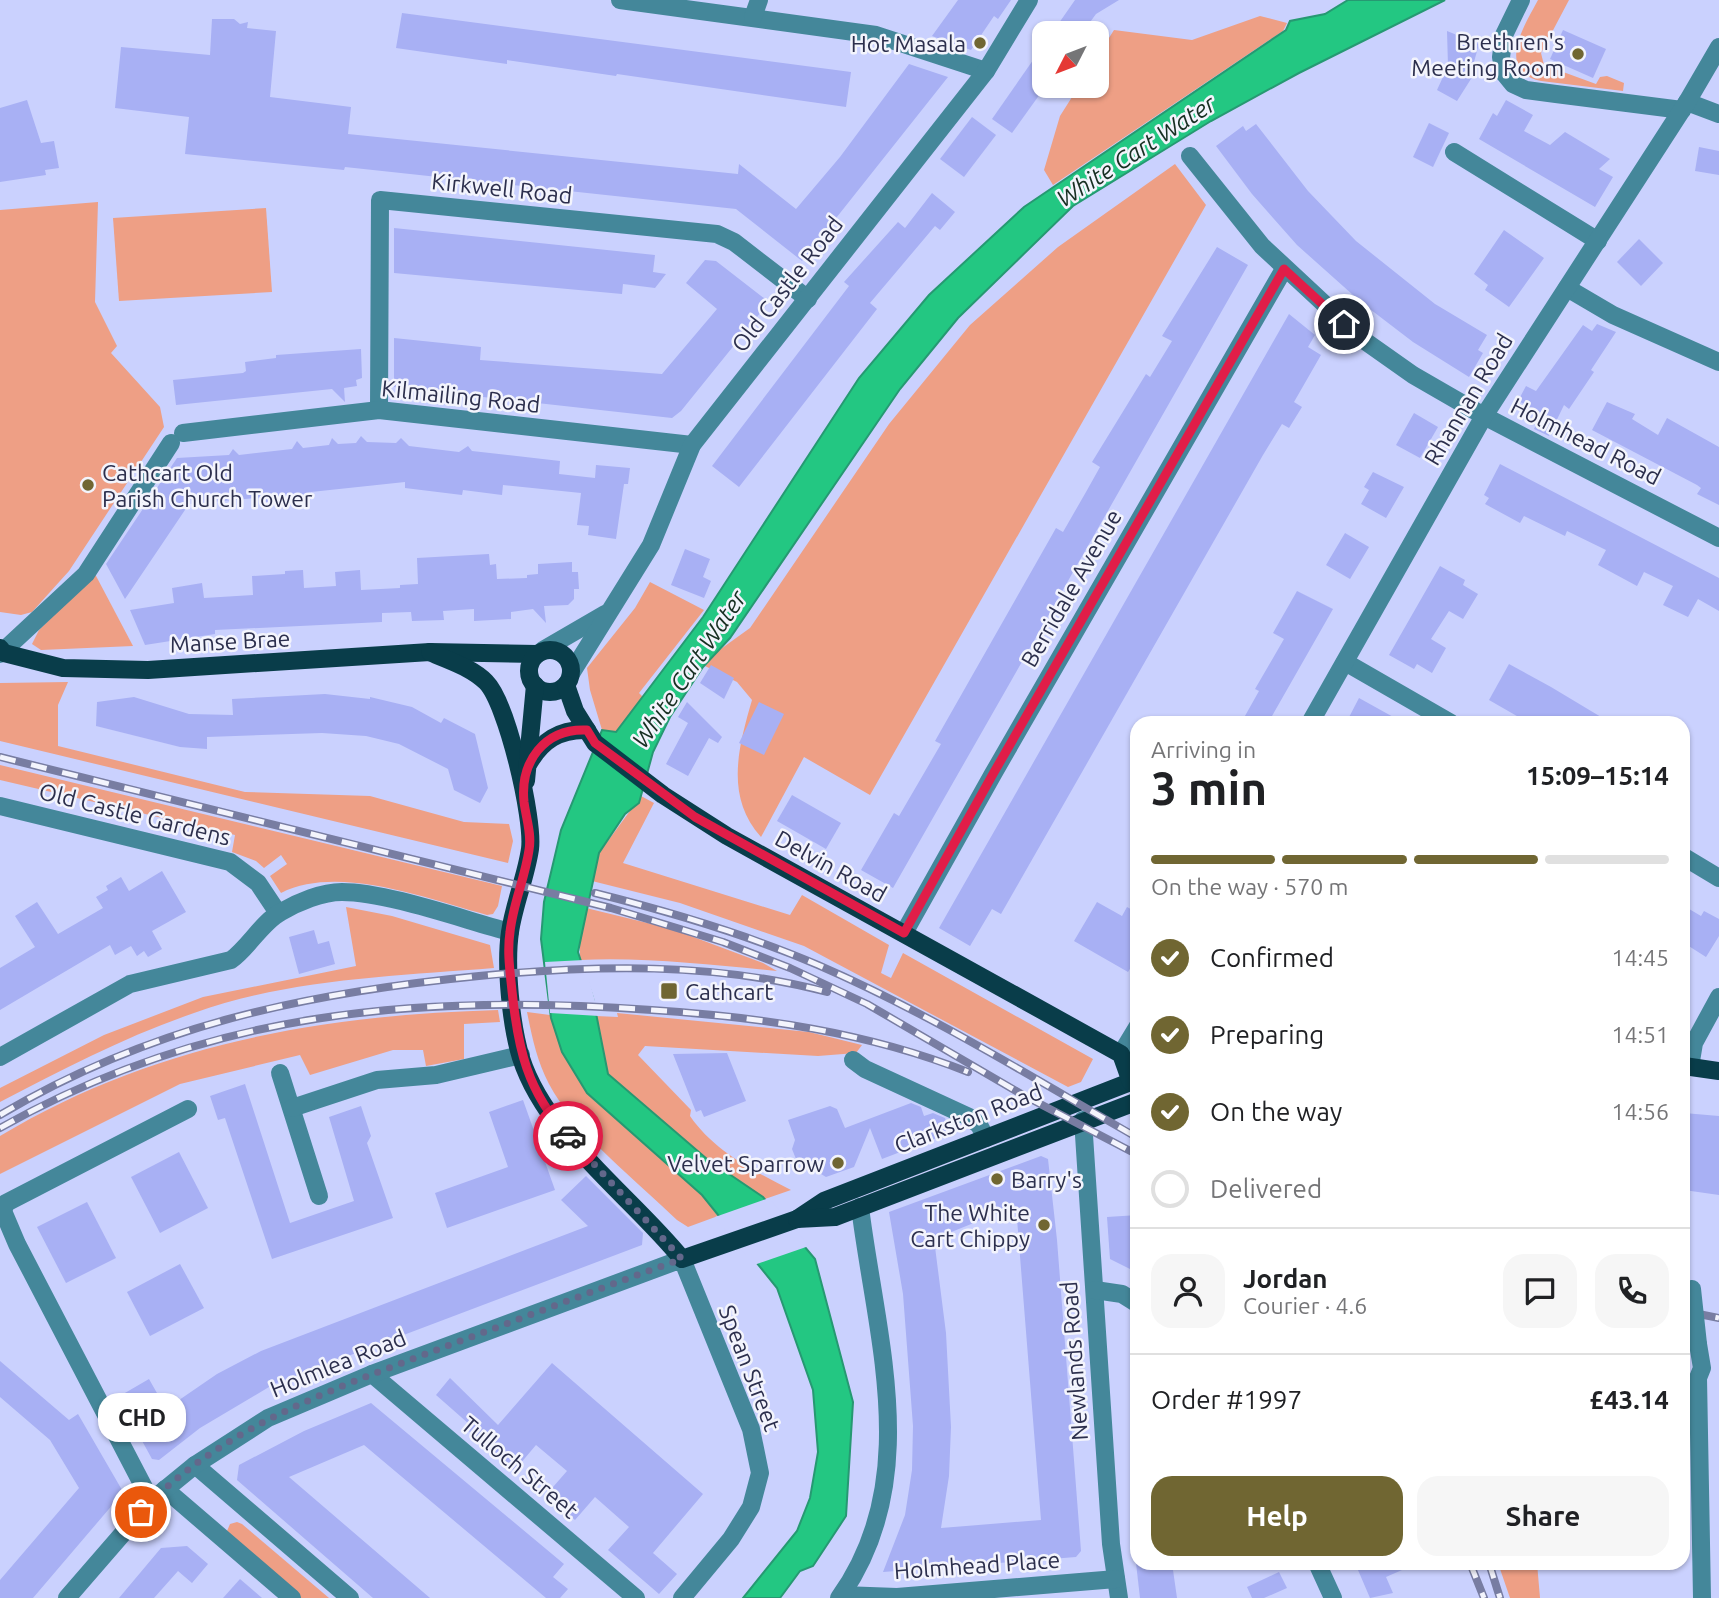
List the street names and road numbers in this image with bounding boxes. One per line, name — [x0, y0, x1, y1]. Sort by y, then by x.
street label: Kirkwell Road — [430, 168, 574, 208]
street label: Old Castle Road — [726, 211, 848, 357]
street label: Rhannan Road — [1419, 329, 1517, 469]
street label: Kilmailing Road — [380, 375, 542, 417]
street label: Holmhead Road — [1507, 392, 1665, 490]
street label: Berridale Avenue — [1016, 505, 1126, 671]
street label: Manse Brae — [169, 625, 291, 657]
street label: Old Castle Gardens — [37, 778, 233, 850]
street label: Delvin Road — [771, 825, 891, 907]
street label: Clarkston Road — [891, 1078, 1045, 1158]
street label: Newlands Road — [1056, 1280, 1092, 1442]
street label: Spean Street — [715, 1302, 785, 1434]
street label: Holmlea Road — [266, 1324, 410, 1402]
street label: Tulloch Street — [457, 1411, 583, 1523]
street label: Holmhead Place — [893, 1547, 1061, 1583]

